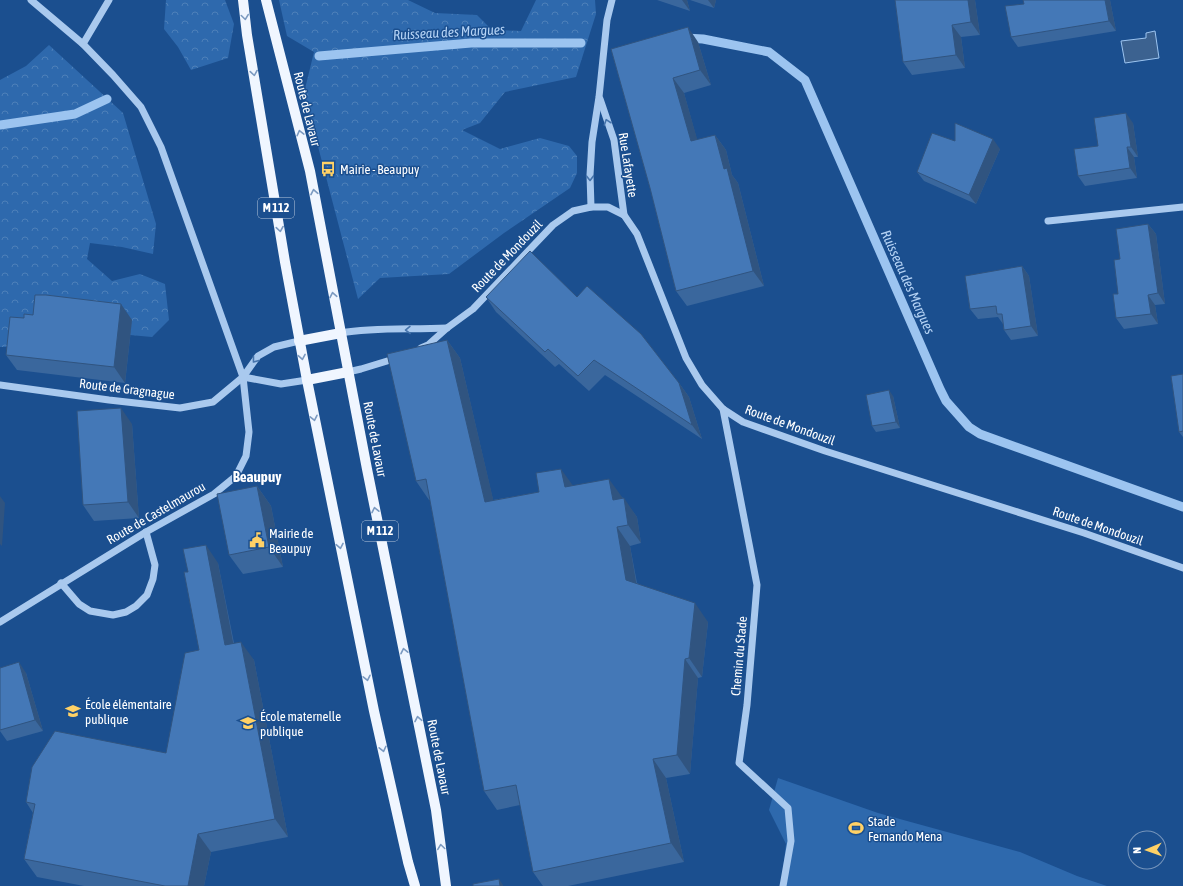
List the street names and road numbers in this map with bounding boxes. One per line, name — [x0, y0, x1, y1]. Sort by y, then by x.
street label: Route de Lavaur — [290, 70, 324, 148]
street label: Rue Lafayette — [615, 131, 641, 199]
road number: M 112 — [258, 198, 294, 218]
street label: Route de Mondouzil — [469, 216, 546, 295]
street label: Route de Gragnague — [78, 376, 176, 402]
street label: Route de Lavaur — [360, 400, 390, 478]
street label: Route de Mondouzil — [743, 402, 838, 448]
street label: Route de Castelmaurou — [104, 479, 208, 547]
street label: Route de Mondouzil — [1051, 503, 1146, 549]
road number: M 112 — [362, 521, 398, 541]
street label: Chemin du Stade — [728, 615, 750, 697]
street label: Route de Lavaur — [424, 718, 454, 796]

